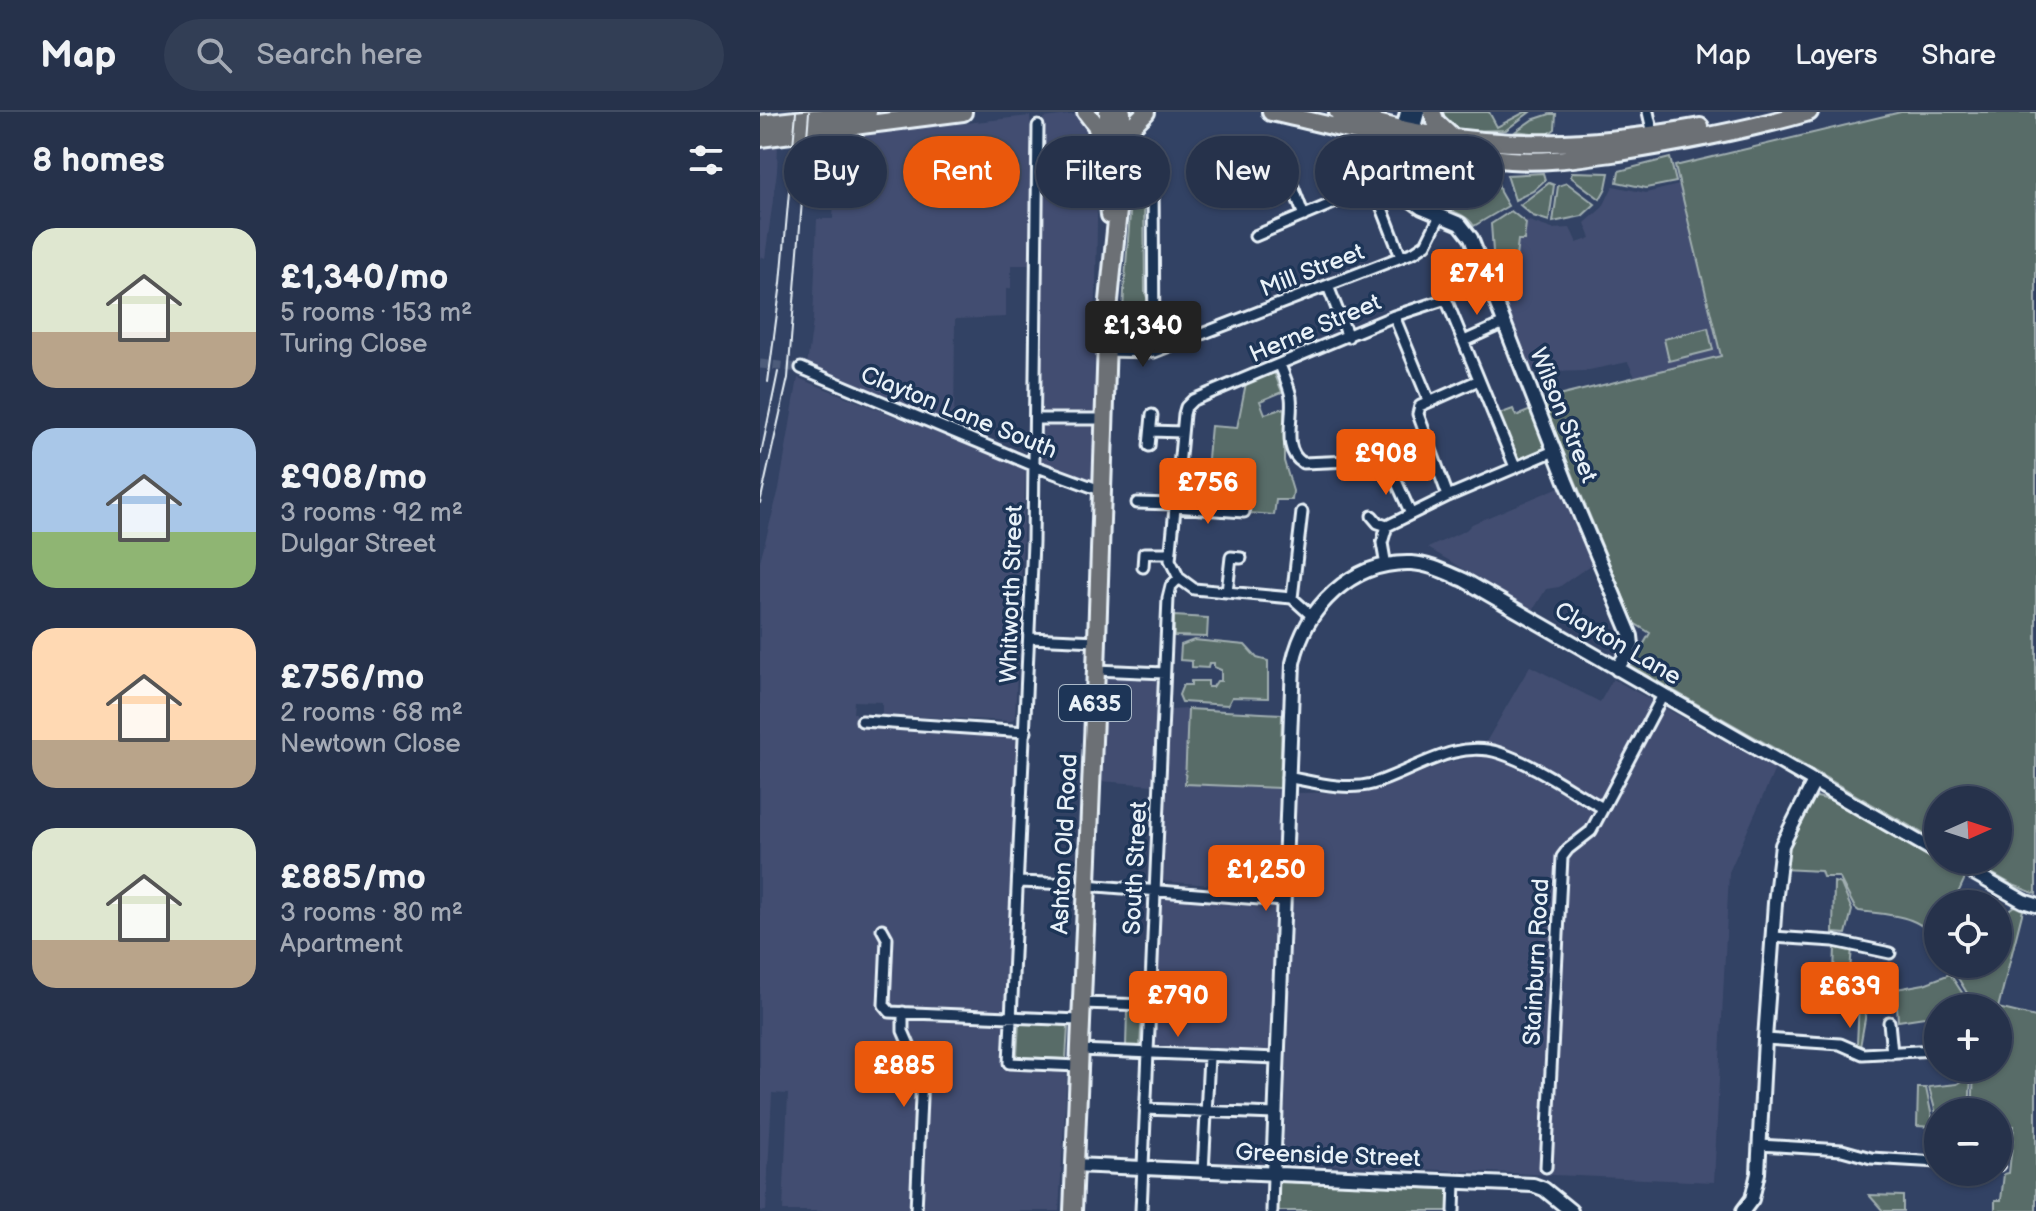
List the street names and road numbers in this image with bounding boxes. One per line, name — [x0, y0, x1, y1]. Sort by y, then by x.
street label: Mill Street — [1256, 237, 1369, 304]
street label: Herne Street — [1245, 287, 1386, 369]
street label: Wilson Street — [1523, 344, 1604, 487]
street label: Clayton Lane South — [856, 360, 1061, 465]
street label: Whitworth Street — [994, 504, 1029, 684]
street label: Clayton Lane — [1549, 596, 1686, 691]
road number: A635 — [1059, 685, 1131, 721]
street label: Ashton Old Road — [1045, 753, 1084, 935]
street label: South Street — [1118, 800, 1154, 936]
street label: Stainburn Road — [1518, 878, 1555, 1046]
street label: Greenside Street — [1235, 1138, 1422, 1173]

